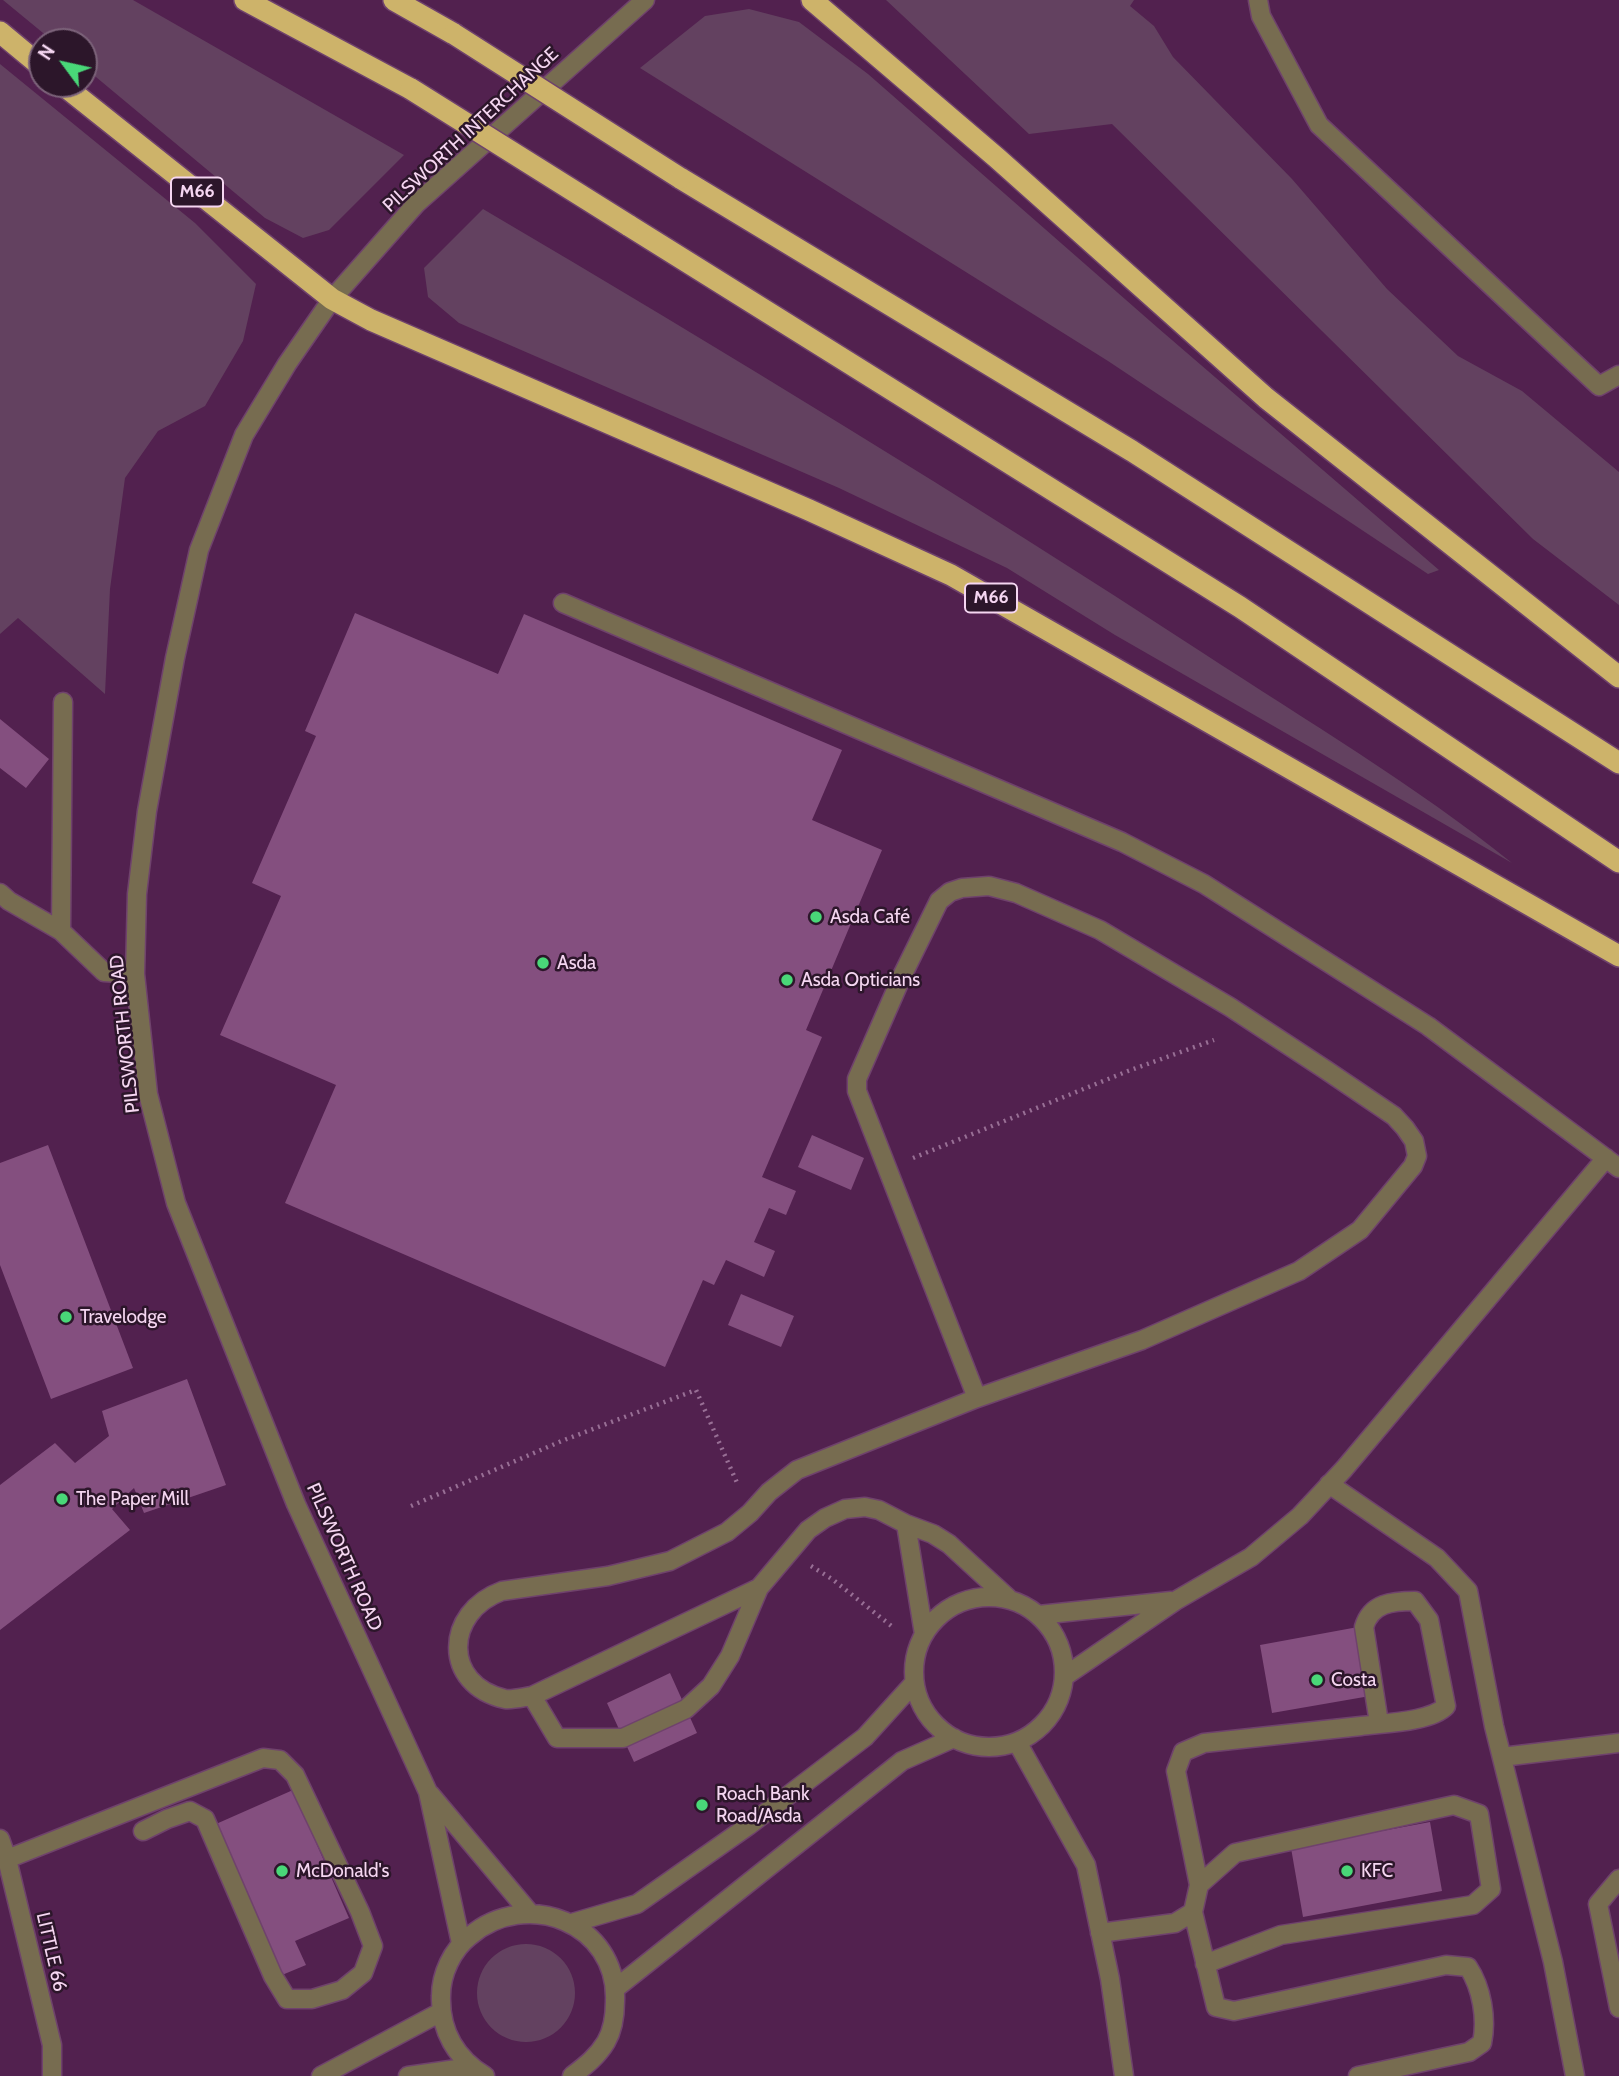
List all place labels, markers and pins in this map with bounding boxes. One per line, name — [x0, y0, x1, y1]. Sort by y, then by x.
place label: Asda Café — [830, 906, 910, 928]
marker: Asda Café — [808, 909, 824, 925]
place label: Asda — [557, 952, 596, 974]
marker: Asda — [535, 955, 551, 971]
place label: Asda Opticians — [801, 969, 920, 991]
marker: Asda Opticians — [779, 972, 795, 988]
place label: Travelodge — [80, 1306, 167, 1328]
marker: Travelodge — [58, 1309, 74, 1325]
place label: The Paper Mill — [76, 1488, 189, 1510]
marker: The Paper Mill — [54, 1491, 70, 1507]
place label: Costa — [1331, 1669, 1376, 1691]
marker: Costa — [1309, 1672, 1325, 1688]
place label: Roach Bank Road/Asda — [716, 1783, 809, 1827]
marker: Roach Bank Road/Asda — [694, 1797, 710, 1813]
place label: McDonald's — [296, 1860, 389, 1882]
place label: KFC — [1361, 1860, 1393, 1882]
marker: McDonald's — [274, 1863, 290, 1879]
marker: KFC — [1339, 1863, 1355, 1879]

